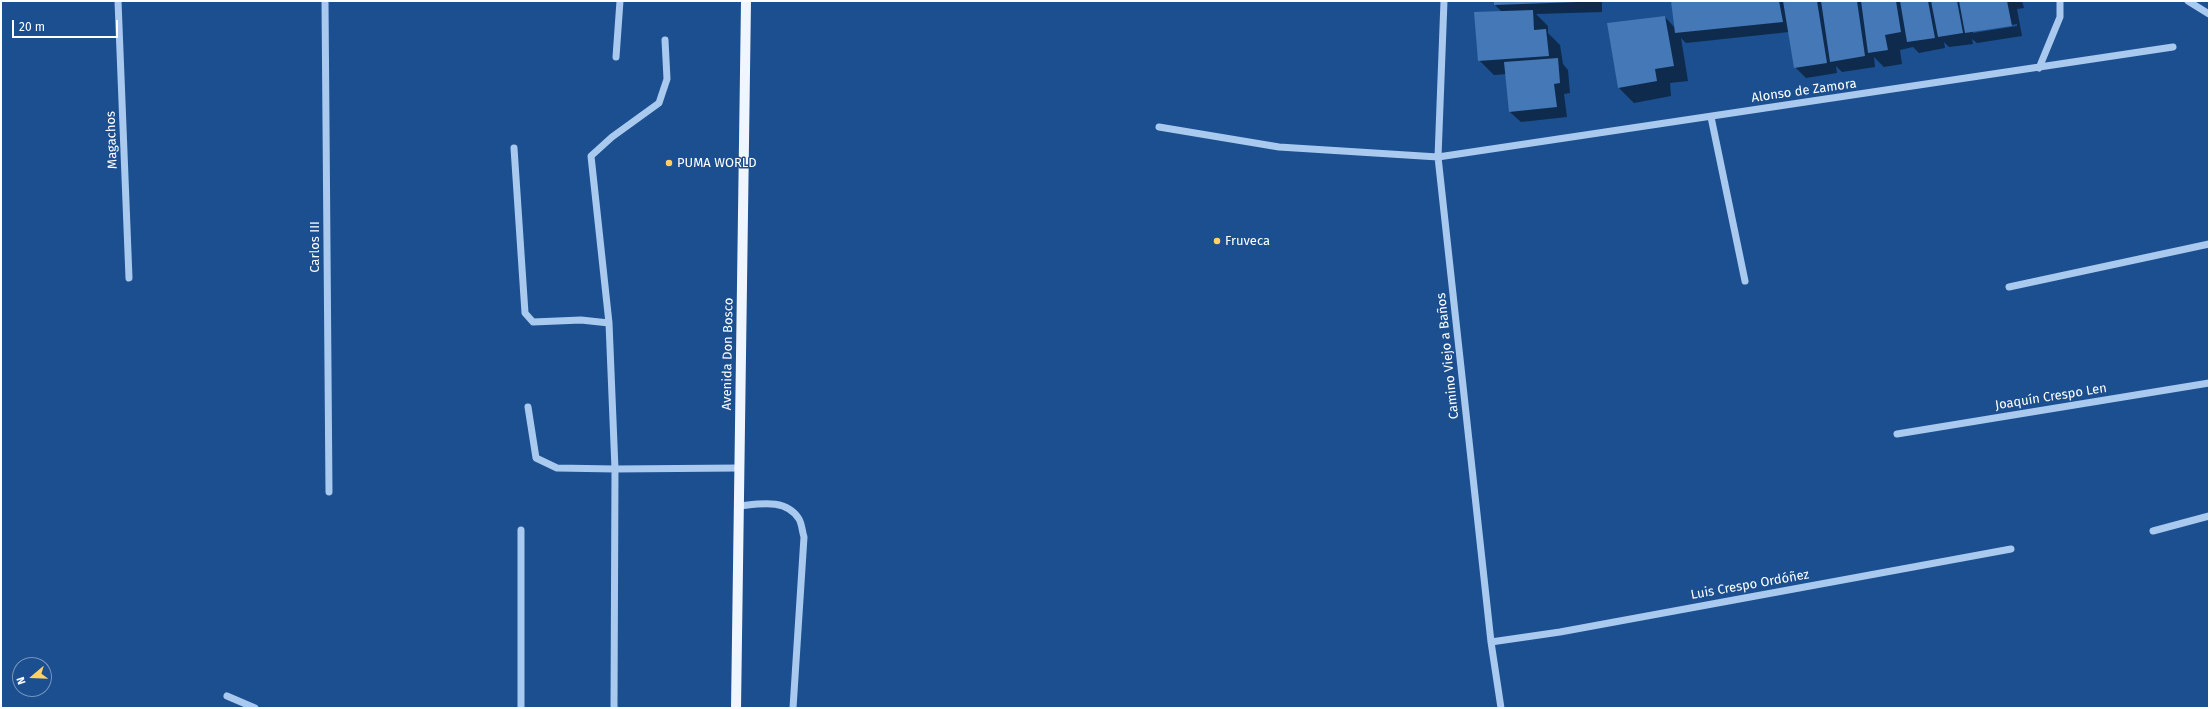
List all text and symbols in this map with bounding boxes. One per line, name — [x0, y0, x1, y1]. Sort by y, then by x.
scale bar — [14, 12, 120, 38]
text: 20 m — [19, 20, 45, 34]
street label: Alonso de Zamora — [1751, 76, 1857, 106]
street label: Magachos — [103, 111, 121, 169]
place label: PUMA WORLD — [677, 155, 757, 171]
marker: PUMA WORLD — [664, 158, 674, 168]
street label: Carlos III — [307, 221, 323, 273]
place label: Fruveca — [1225, 233, 1270, 249]
marker: Fruveca — [1212, 236, 1222, 246]
street label: Camino Viejo a Baños — [1434, 292, 1462, 420]
street label: Avenida Don Bosco — [719, 298, 737, 410]
street label: Joaquín Crespo Len — [1994, 380, 2108, 414]
street label: Luis Crespo Ordóñez — [1690, 567, 1810, 603]
north arrow — [12, 657, 52, 697]
text: N — [14, 675, 28, 686]

